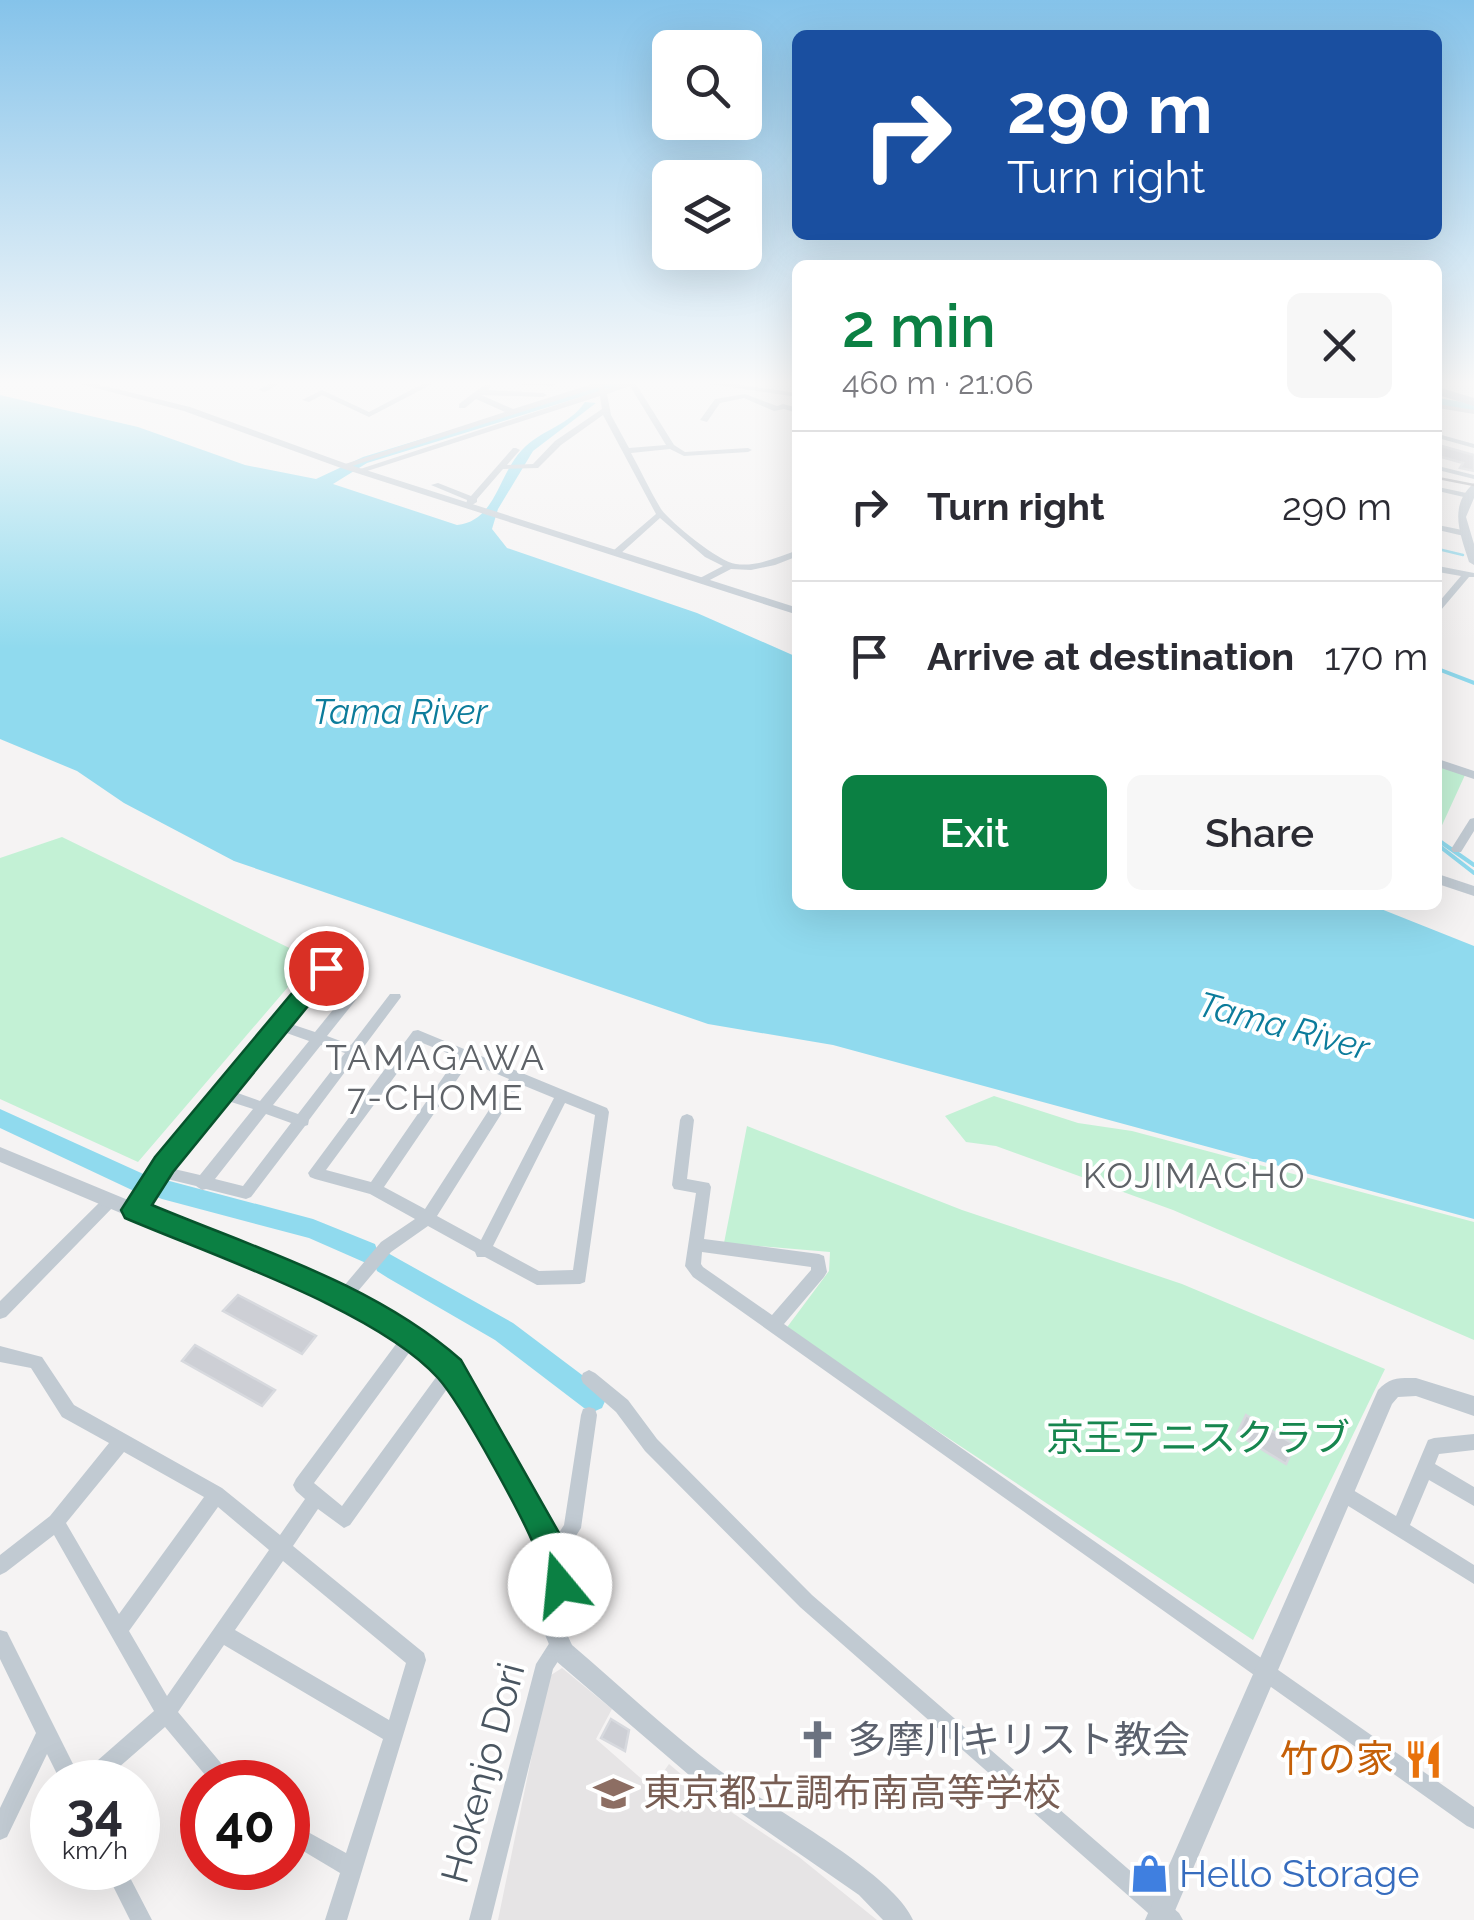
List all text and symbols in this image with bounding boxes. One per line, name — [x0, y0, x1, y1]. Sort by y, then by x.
map controls — [652, 30, 762, 270]
button: search — [652, 30, 762, 140]
text: 290 m — [1007, 67, 1213, 149]
icon: right — [842, 70, 972, 200]
text: Turn right — [1007, 151, 1205, 204]
button: layers — [652, 160, 762, 270]
text: 2 min — [842, 291, 996, 361]
button: close — [1287, 293, 1392, 398]
text: 460 m · 21:06 — [842, 364, 1034, 401]
icon: right — [842, 479, 897, 534]
text: Turn right — [927, 484, 1104, 529]
text: 290 m — [1282, 484, 1392, 529]
icon: arrive — [842, 629, 897, 684]
text: Arrive at destination — [927, 634, 1294, 679]
text: 170 m — [1324, 634, 1428, 679]
water label: Tama River — [312, 691, 489, 732]
button: Exit — [842, 775, 1107, 890]
button: Share — [1127, 775, 1392, 890]
pin — [284, 926, 369, 1011]
icon: arrive — [299, 941, 354, 996]
water label: Tama River — [1194, 983, 1375, 1068]
district label: TAMAGAWA 7-CHOME — [326, 1037, 546, 1118]
district label: KOJIMACHO — [1083, 1155, 1307, 1196]
park label: 京王テニスクラブ — [1046, 1415, 1350, 1460]
position arrow — [508, 1533, 612, 1637]
street label: Hokenjo Dori — [432, 1658, 534, 1888]
place label: 多摩川キリスト教会 — [848, 1717, 1190, 1762]
church icon: 多摩川キリスト教会 — [797, 1719, 839, 1761]
place label: 竹の家 — [1280, 1736, 1394, 1781]
restaurant icon: 竹の家 — [1403, 1738, 1445, 1780]
speed limit sign: 40 — [180, 1760, 310, 1890]
place label: 東京都立調布南高等学校 — [643, 1770, 1061, 1815]
school or university icon: 東京都立調布南高等学校 — [592, 1772, 634, 1814]
text: 34 — [67, 1783, 123, 1842]
text: km/h — [62, 1835, 128, 1865]
place label: Hello Storage — [1179, 1851, 1420, 1896]
shop icon: Hello Storage — [1128, 1853, 1170, 1895]

